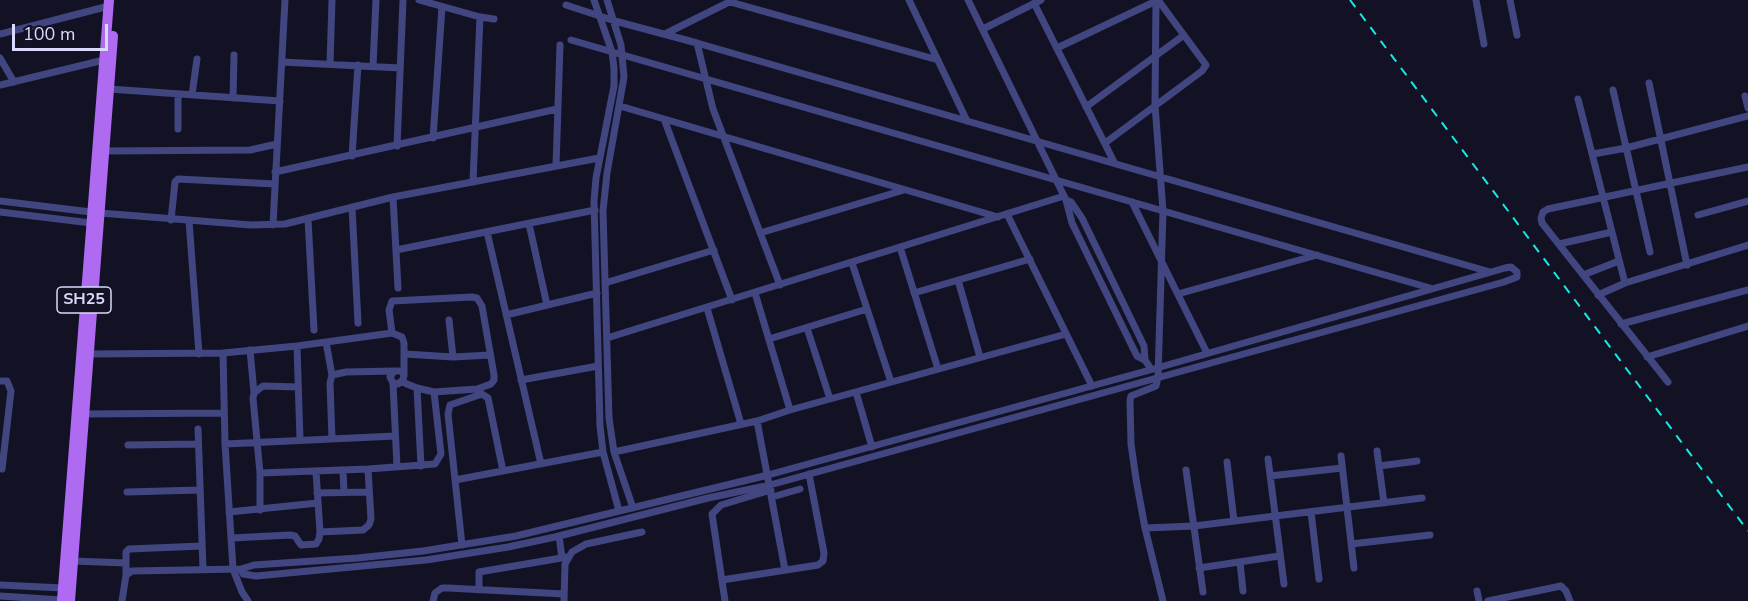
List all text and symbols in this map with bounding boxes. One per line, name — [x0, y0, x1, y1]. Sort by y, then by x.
scale bar — [15, 12, 111, 50]
text: 100 m — [23, 22, 75, 46]
road number: SH25 — [57, 287, 111, 313]

